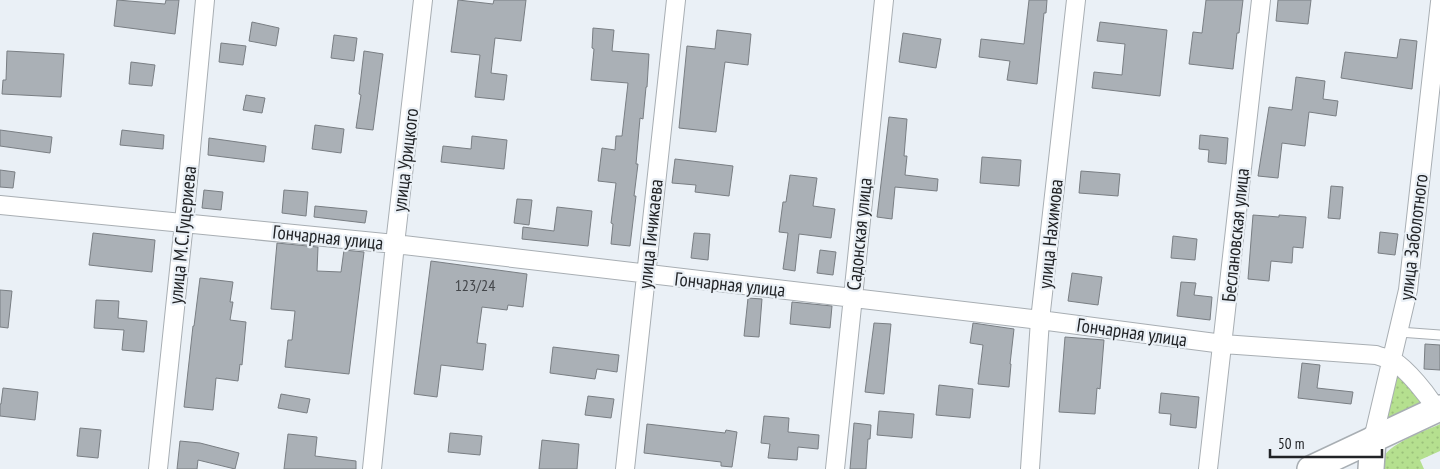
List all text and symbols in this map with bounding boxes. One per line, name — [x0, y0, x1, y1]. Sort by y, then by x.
street label: улица Урицкого — [387, 107, 423, 213]
street label: улица М.С.Гуцериева — [163, 165, 201, 305]
street label: Беслановская улица — [1216, 167, 1254, 303]
street label: улица Заболотного — [1393, 172, 1433, 302]
street label: Садонская улица — [841, 177, 877, 291]
street label: улица Гичикаева — [632, 178, 668, 290]
street label: улица Нахимова — [1032, 178, 1068, 290]
street label: Гончарная улица — [272, 219, 384, 255]
street label: Гончарная улица — [674, 266, 786, 302]
house number: 123/24 — [455, 275, 495, 295]
street label: Гончарная улица — [1075, 312, 1189, 352]
scale bar — [1270, 426, 1382, 458]
text: 50 m — [1278, 434, 1304, 453]

